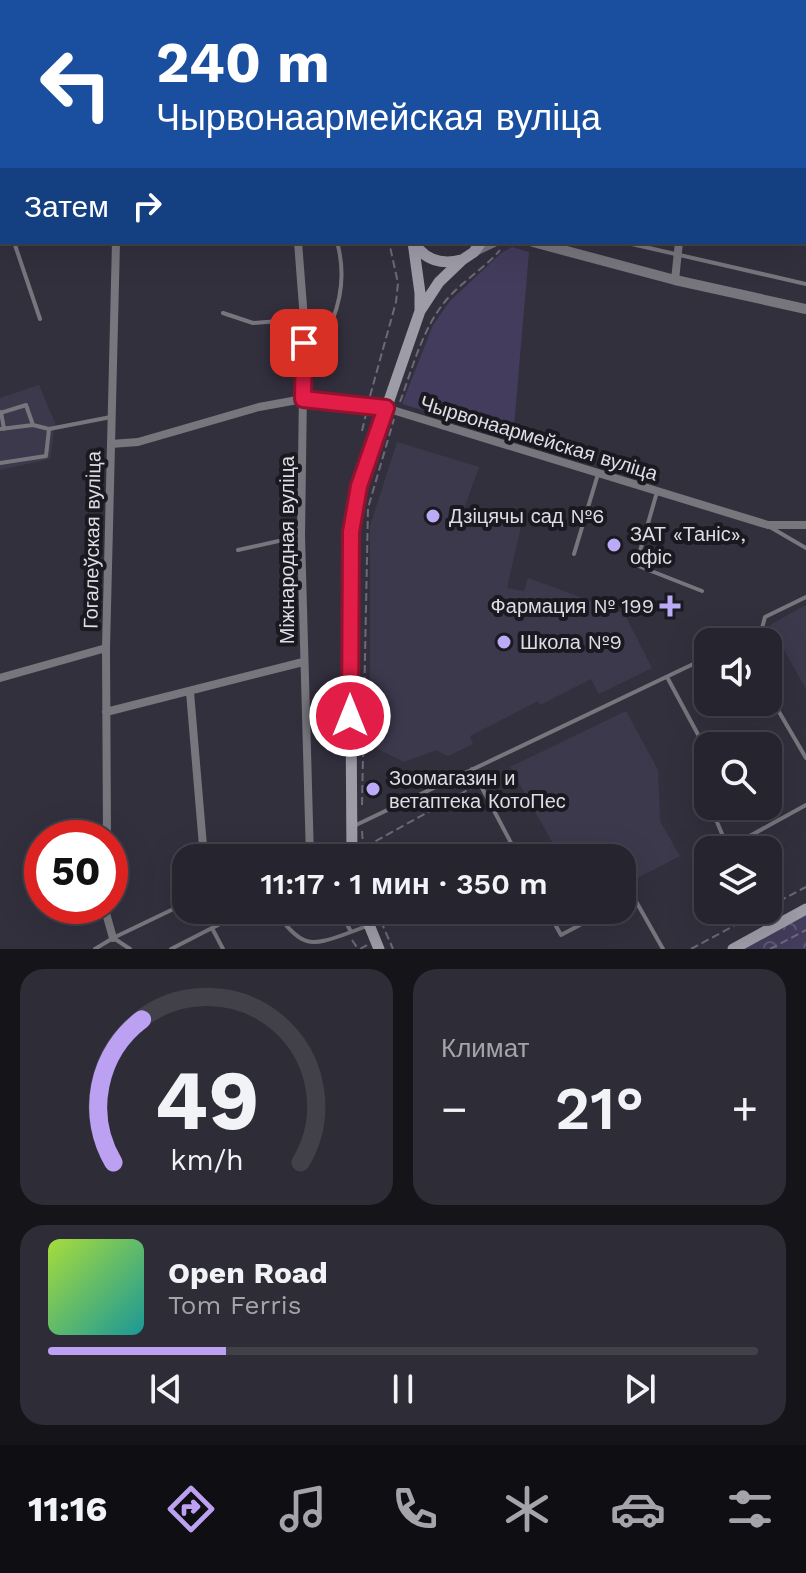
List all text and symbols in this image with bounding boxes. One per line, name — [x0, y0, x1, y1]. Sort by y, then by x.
text: 240 m — [156, 30, 330, 96]
icon: left — [24, 32, 128, 136]
text: Чырвонаармейская вуліца — [156, 97, 601, 139]
icon: right — [125, 184, 169, 228]
text: Затем — [24, 189, 109, 224]
pin — [270, 309, 338, 377]
icon: arrive — [282, 321, 326, 365]
street label: Чырвонаармейская вуліца — [417, 390, 662, 486]
street label: Гогалеўская вуліца — [78, 450, 106, 629]
street label: Міжнародная вуліца — [275, 455, 299, 644]
place label: Дзіцячы сад №6 — [449, 504, 604, 528]
marker: Дзіцячы сад №6 — [424, 507, 442, 525]
place label: ЗАТ «Таніс», офіс — [630, 522, 746, 569]
marker: ЗАТ «Таніс», офіс — [605, 536, 623, 554]
place label: Фармация № 199 — [491, 594, 654, 618]
marker: Фармация № 199 — [661, 597, 679, 615]
map controls — [694, 628, 782, 924]
button: sound — [694, 628, 782, 716]
place label: Школа №9 — [520, 630, 622, 654]
marker: Школа №9 — [495, 633, 513, 651]
position arrow — [308, 674, 392, 758]
button: search — [694, 732, 782, 820]
place label: Зоомагазин и ветаптека КотоПес — [389, 766, 566, 813]
marker: Зоомагазин и ветаптека КотоПес — [364, 780, 382, 798]
speed limit sign: 50 — [24, 820, 128, 924]
button: layers — [694, 836, 782, 924]
text: 11:17 · 1 мин · 350 m — [260, 866, 548, 901]
text: Климат — [441, 1033, 530, 1063]
text: 49 — [154, 1052, 259, 1149]
text: 21° — [555, 1073, 644, 1144]
text: − — [441, 1083, 468, 1135]
text: + — [731, 1083, 758, 1135]
text: km/h — [170, 1143, 243, 1177]
text: Open Road — [168, 1255, 328, 1290]
text: Tom Ferris — [168, 1290, 301, 1320]
icon: previous — [144, 1367, 188, 1411]
icon: pause — [381, 1367, 425, 1411]
icon: next — [618, 1367, 662, 1411]
icon: directions — [163, 1481, 219, 1537]
icon: music — [275, 1481, 331, 1537]
icon: phone — [387, 1481, 443, 1537]
icon: climate — [499, 1481, 555, 1537]
icon: car — [610, 1481, 666, 1537]
icon: filters — [722, 1481, 778, 1537]
text: 11:16 — [28, 1488, 107, 1530]

